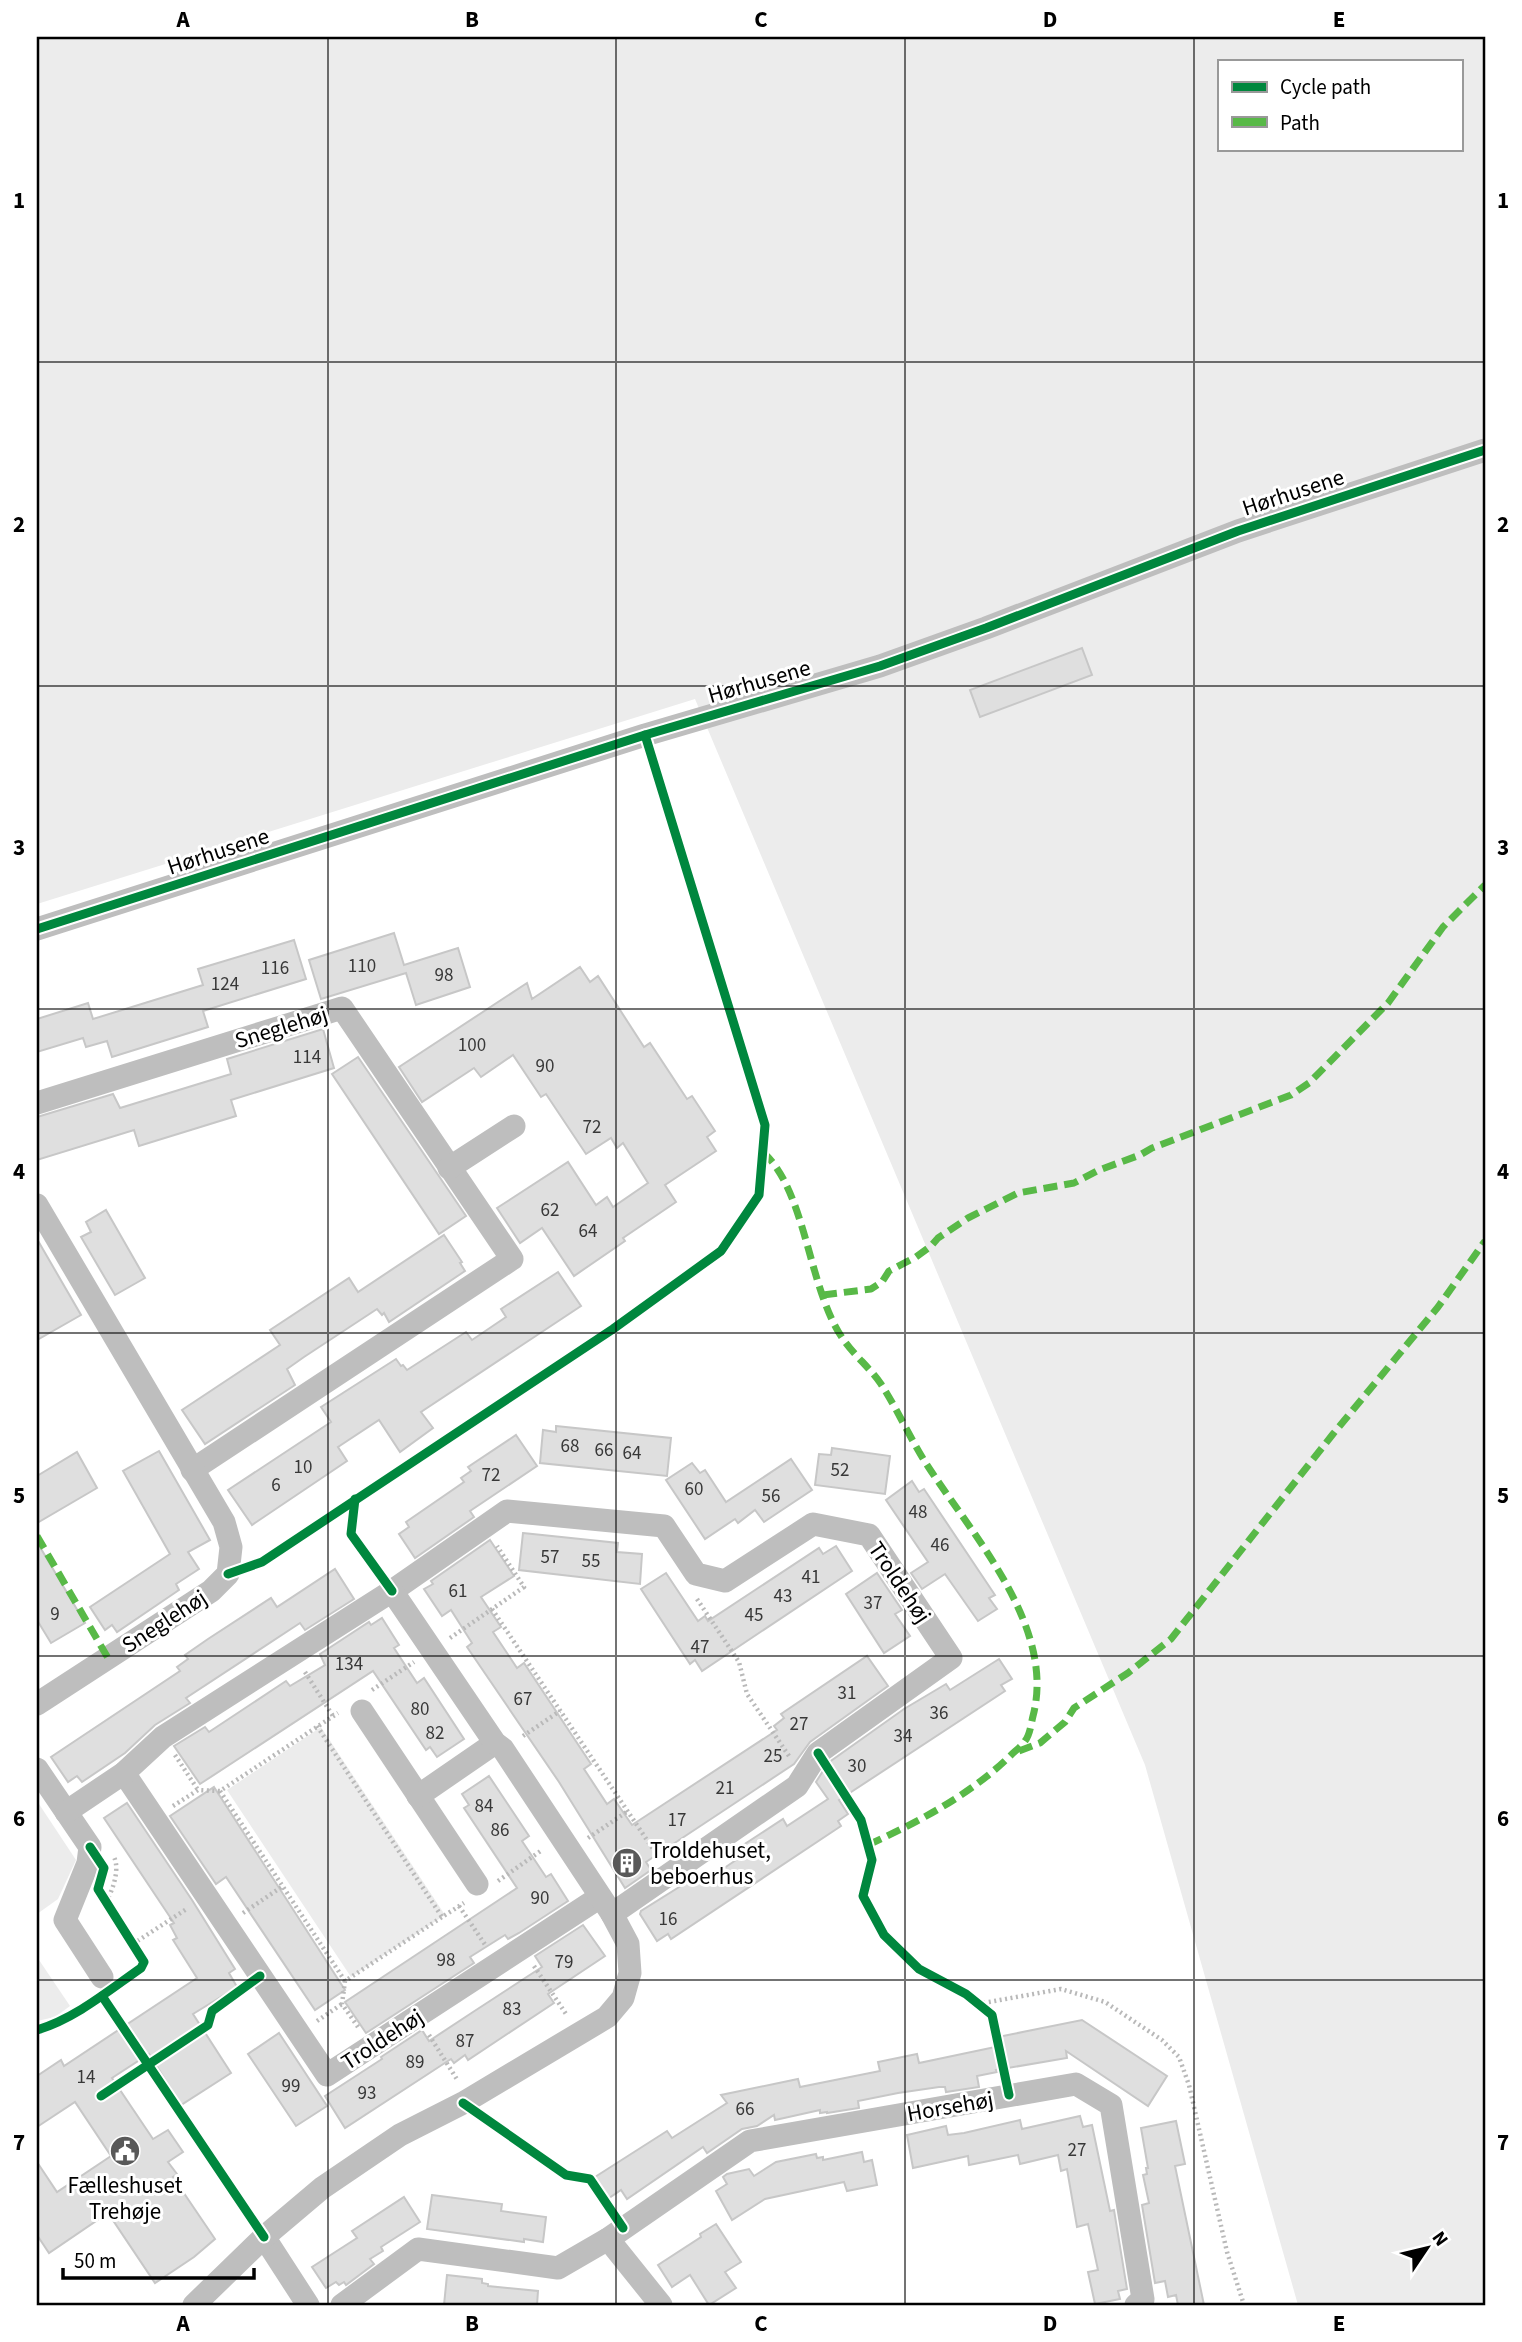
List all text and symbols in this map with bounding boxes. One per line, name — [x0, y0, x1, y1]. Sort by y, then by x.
text: A — [175, 3, 190, 36]
text: B — [465, 3, 479, 36]
text: C — [754, 3, 768, 36]
text: D — [1043, 3, 1057, 36]
text: E — [1333, 3, 1345, 36]
legend — [1218, 60, 1462, 150]
text: Cycle path — [1280, 72, 1371, 102]
text: Path — [1280, 108, 1320, 138]
text: 1 — [13, 184, 25, 217]
text: 1 — [1497, 184, 1509, 217]
street label: Hørhusene — [1238, 460, 1348, 524]
text: 2 — [13, 508, 25, 541]
text: 2 — [1497, 508, 1509, 541]
street label: Hørhusene — [704, 651, 814, 712]
street label: Hørhusene — [163, 819, 273, 883]
text: 3 — [13, 831, 25, 864]
text: 3 — [1497, 831, 1509, 864]
house number: 110 — [348, 953, 376, 980]
house number: 116 — [261, 955, 289, 982]
house number: 98 — [435, 962, 453, 989]
house number: 124 — [211, 971, 239, 998]
street label: Sneglehøj — [231, 998, 332, 1057]
house number: 100 — [458, 1032, 486, 1059]
house number: 114 — [293, 1044, 321, 1071]
house number: 90 — [536, 1053, 554, 1080]
house number: 72 — [583, 1114, 601, 1141]
text: 4 — [13, 1155, 25, 1188]
text: 4 — [1497, 1155, 1509, 1188]
house number: 62 — [541, 1197, 559, 1224]
house number: 64 — [579, 1218, 597, 1245]
house number: 68 — [561, 1433, 579, 1460]
house number: 66 — [595, 1437, 613, 1464]
house number: 64 — [623, 1440, 641, 1467]
house number: 10 — [294, 1454, 312, 1481]
house number: 52 — [831, 1457, 849, 1484]
house number: 72 — [482, 1462, 500, 1489]
house number: 6 — [271, 1472, 281, 1499]
house number: 60 — [685, 1476, 703, 1503]
text: 5 — [13, 1479, 25, 1512]
text: 5 — [1497, 1479, 1509, 1512]
house number: 56 — [762, 1483, 780, 1510]
house number: 48 — [909, 1499, 927, 1526]
house number: 46 — [931, 1532, 949, 1559]
street label: Troldehøj — [860, 1535, 939, 1630]
house number: 57 — [541, 1544, 559, 1571]
house number: 55 — [582, 1548, 600, 1575]
house number: 41 — [802, 1564, 820, 1591]
house number: 61 — [449, 1578, 467, 1605]
street label: Sneglehøj — [115, 1582, 213, 1661]
house number: 43 — [774, 1583, 792, 1610]
house number: 37 — [864, 1590, 882, 1617]
house number: 9 — [50, 1601, 60, 1628]
house number: 45 — [745, 1602, 763, 1629]
house number: 47 — [691, 1634, 709, 1661]
house number: 134 — [335, 1651, 363, 1678]
house number: 31 — [838, 1680, 856, 1707]
house number: 67 — [514, 1686, 532, 1713]
house number: 80 — [411, 1696, 429, 1723]
house number: 36 — [930, 1700, 948, 1727]
house number: 27 — [790, 1711, 808, 1738]
house number: 82 — [426, 1720, 444, 1747]
house number: 34 — [894, 1723, 912, 1750]
house number: 25 — [764, 1743, 782, 1770]
house number: 30 — [848, 1753, 866, 1780]
house number: 21 — [716, 1775, 734, 1802]
house number: 84 — [475, 1793, 493, 1820]
text: 6 — [13, 1802, 25, 1835]
text: 6 — [1497, 1802, 1509, 1835]
house number: 17 — [668, 1807, 686, 1834]
house number: 86 — [491, 1817, 509, 1844]
place label: Troldehuset, beboerhus — [650, 1834, 771, 1893]
building icon: Troldehuset, beboerhus — [610, 1846, 644, 1880]
house number: 90 — [531, 1885, 549, 1912]
house number: 16 — [659, 1906, 677, 1933]
house number: 98 — [437, 1947, 455, 1974]
house number: 79 — [555, 1949, 573, 1976]
house number: 83 — [503, 1996, 521, 2023]
street label: Troldehøj — [335, 2000, 430, 2078]
house number: 87 — [456, 2028, 474, 2055]
house number: 89 — [406, 2049, 424, 2076]
house number: 14 — [77, 2064, 95, 2091]
house number: 99 — [282, 2073, 300, 2100]
house number: 93 — [358, 2080, 376, 2107]
street label: Horsehøj — [904, 2083, 996, 2130]
house number: 66 — [736, 2096, 754, 2123]
text: 7 — [13, 2126, 25, 2159]
text: 7 — [1497, 2126, 1509, 2159]
public building icon: Fælleshuset Trehøje — [108, 2134, 142, 2168]
house number: 27 — [1068, 2137, 1086, 2164]
place label: Fælleshuset Trehøje — [68, 2169, 183, 2228]
north arrow — [1392, 2212, 1462, 2282]
text: N — [1425, 2226, 1454, 2252]
scale bar — [63, 2237, 254, 2281]
text: 50 m — [74, 2246, 116, 2276]
text: A — [175, 2307, 190, 2340]
text: B — [465, 2307, 479, 2340]
text: C — [754, 2307, 768, 2340]
text: D — [1043, 2307, 1057, 2340]
text: E — [1333, 2307, 1345, 2340]

